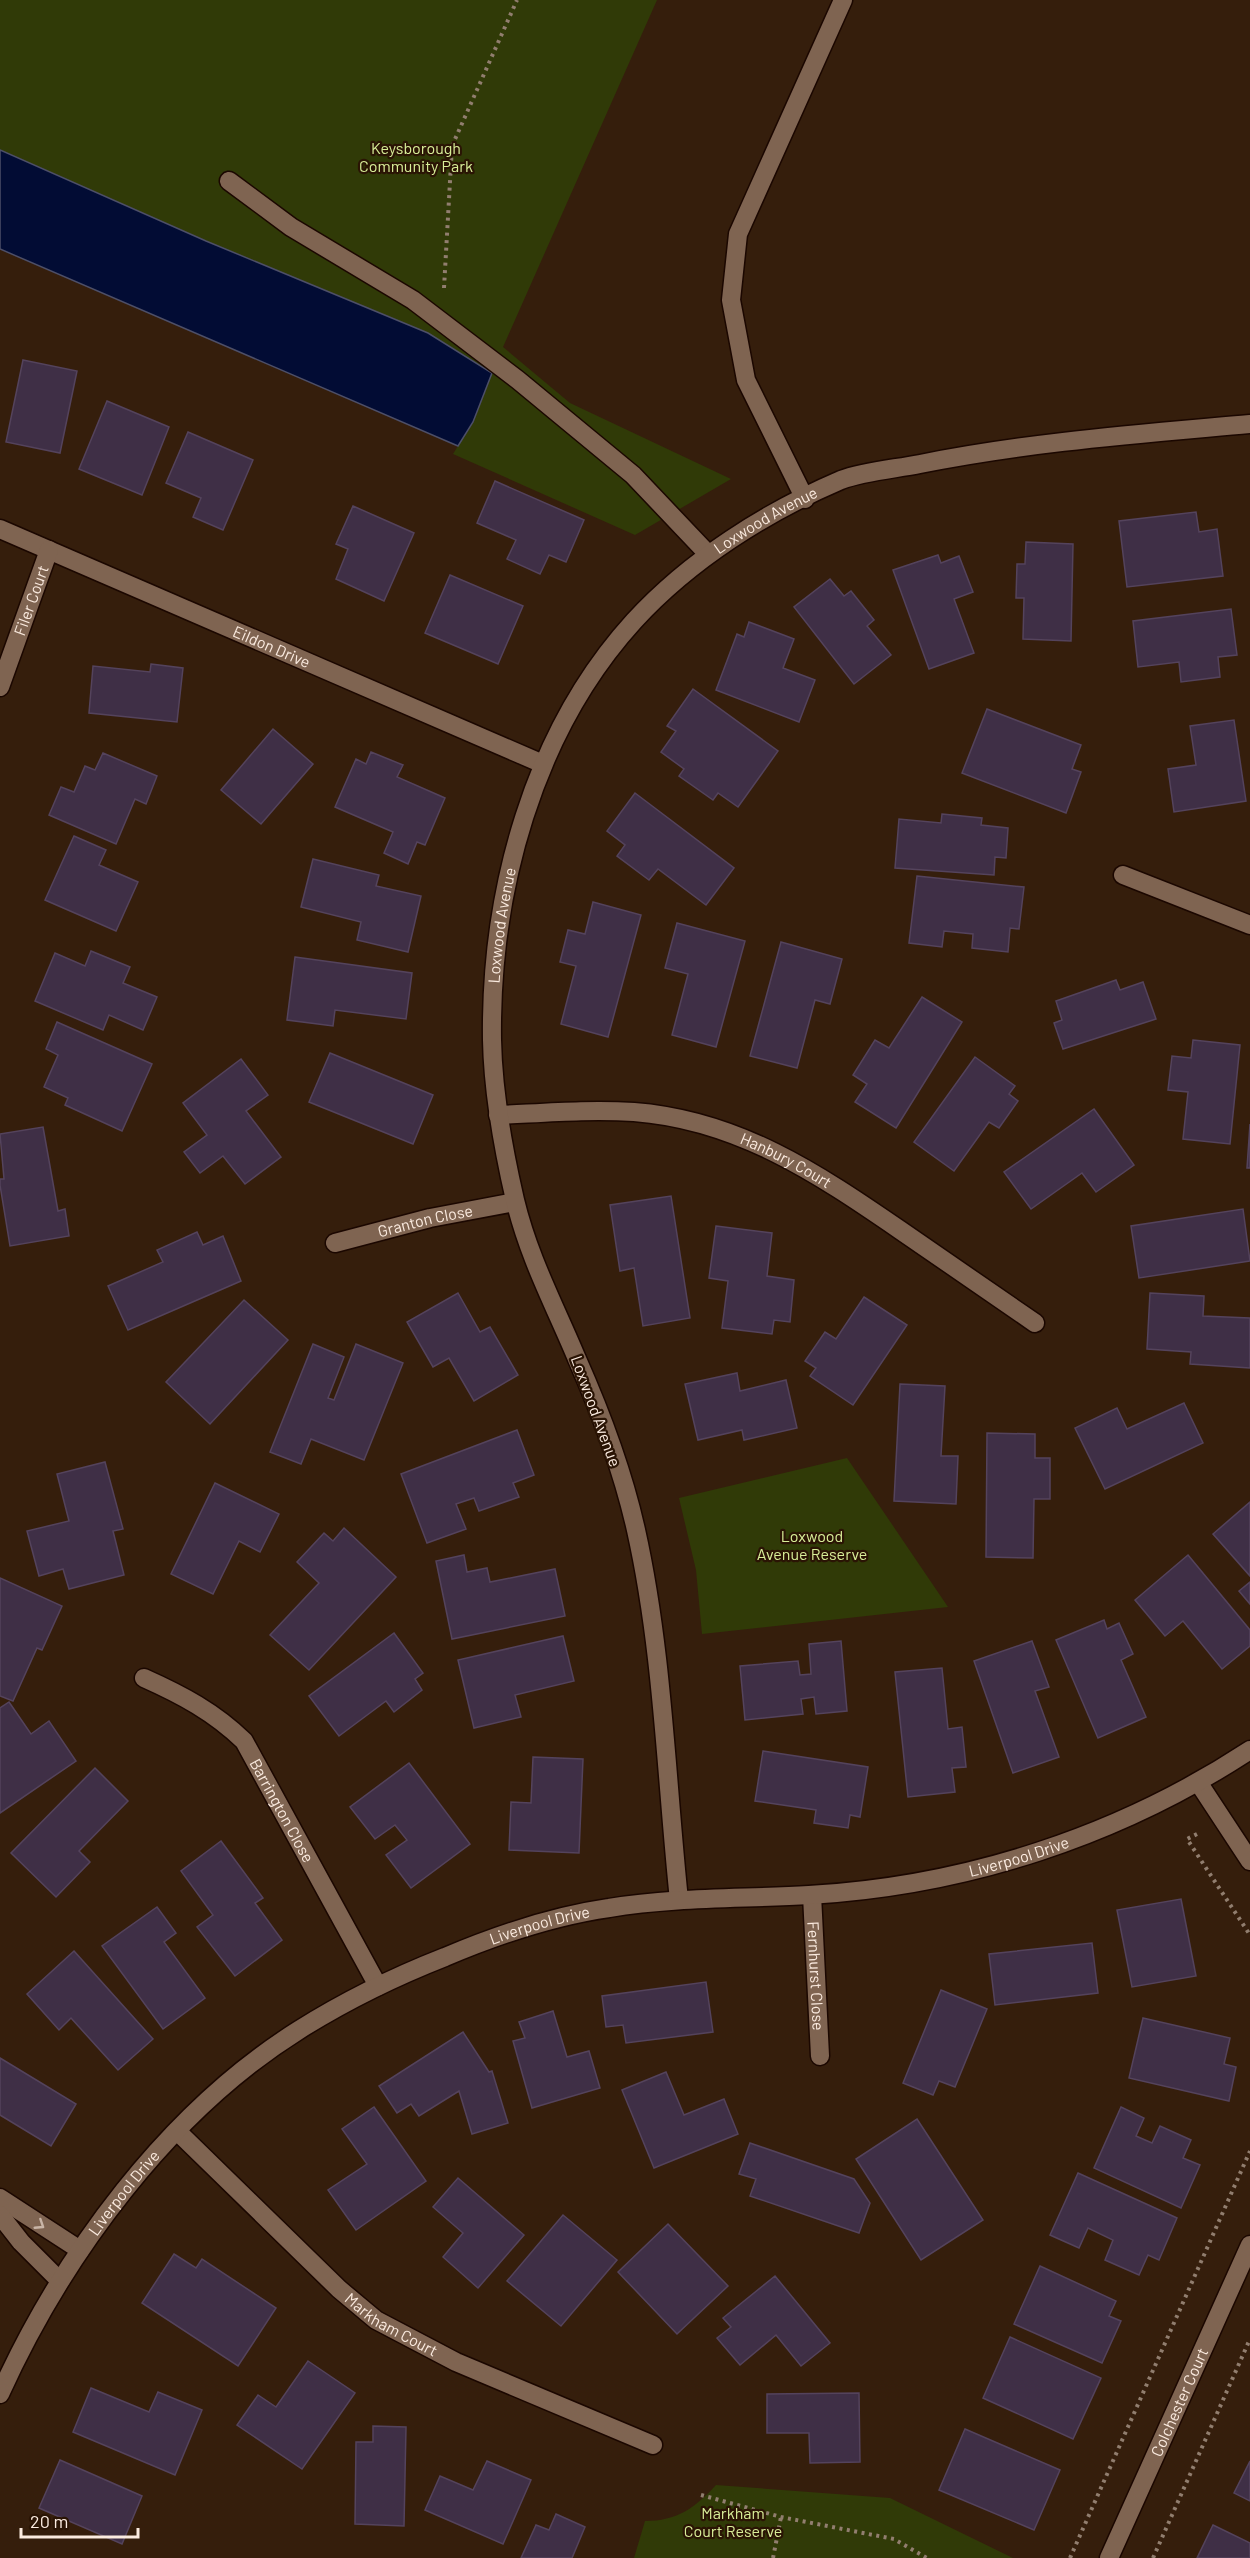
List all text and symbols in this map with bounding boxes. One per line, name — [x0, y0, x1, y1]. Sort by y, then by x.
park label: Keysborough Community Park — [359, 138, 473, 175]
street label: Loxwood Avenue — [710, 482, 820, 557]
street label: Filer Court — [9, 562, 52, 638]
street label: Eildon Drive — [230, 621, 313, 671]
street label: Loxwood Avenue — [483, 866, 519, 984]
street label: Hanbury Court — [738, 1128, 835, 1191]
street label: Granton Close — [376, 1200, 474, 1240]
street label: Loxwood Avenue — [568, 1353, 625, 1469]
park label: Loxwood Avenue Reserve — [757, 1526, 867, 1563]
street label: Barrington Close — [246, 1755, 319, 1865]
street label: Liverpool Drive — [967, 1832, 1071, 1880]
street label: Liverpool Drive — [487, 1901, 591, 1948]
street label: Fernhurst Close — [804, 1921, 829, 2031]
street label: Liverpool Drive — [84, 2146, 163, 2239]
one-way arrow — [33, 2217, 44, 2228]
street label: Markham Court — [342, 2288, 441, 2360]
street label: Colchester Court — [1146, 2345, 1211, 2459]
scale bar — [21, 2501, 138, 2539]
park label: Markham Court Reserve — [684, 2503, 782, 2540]
text: 20 m — [30, 2510, 68, 2532]

